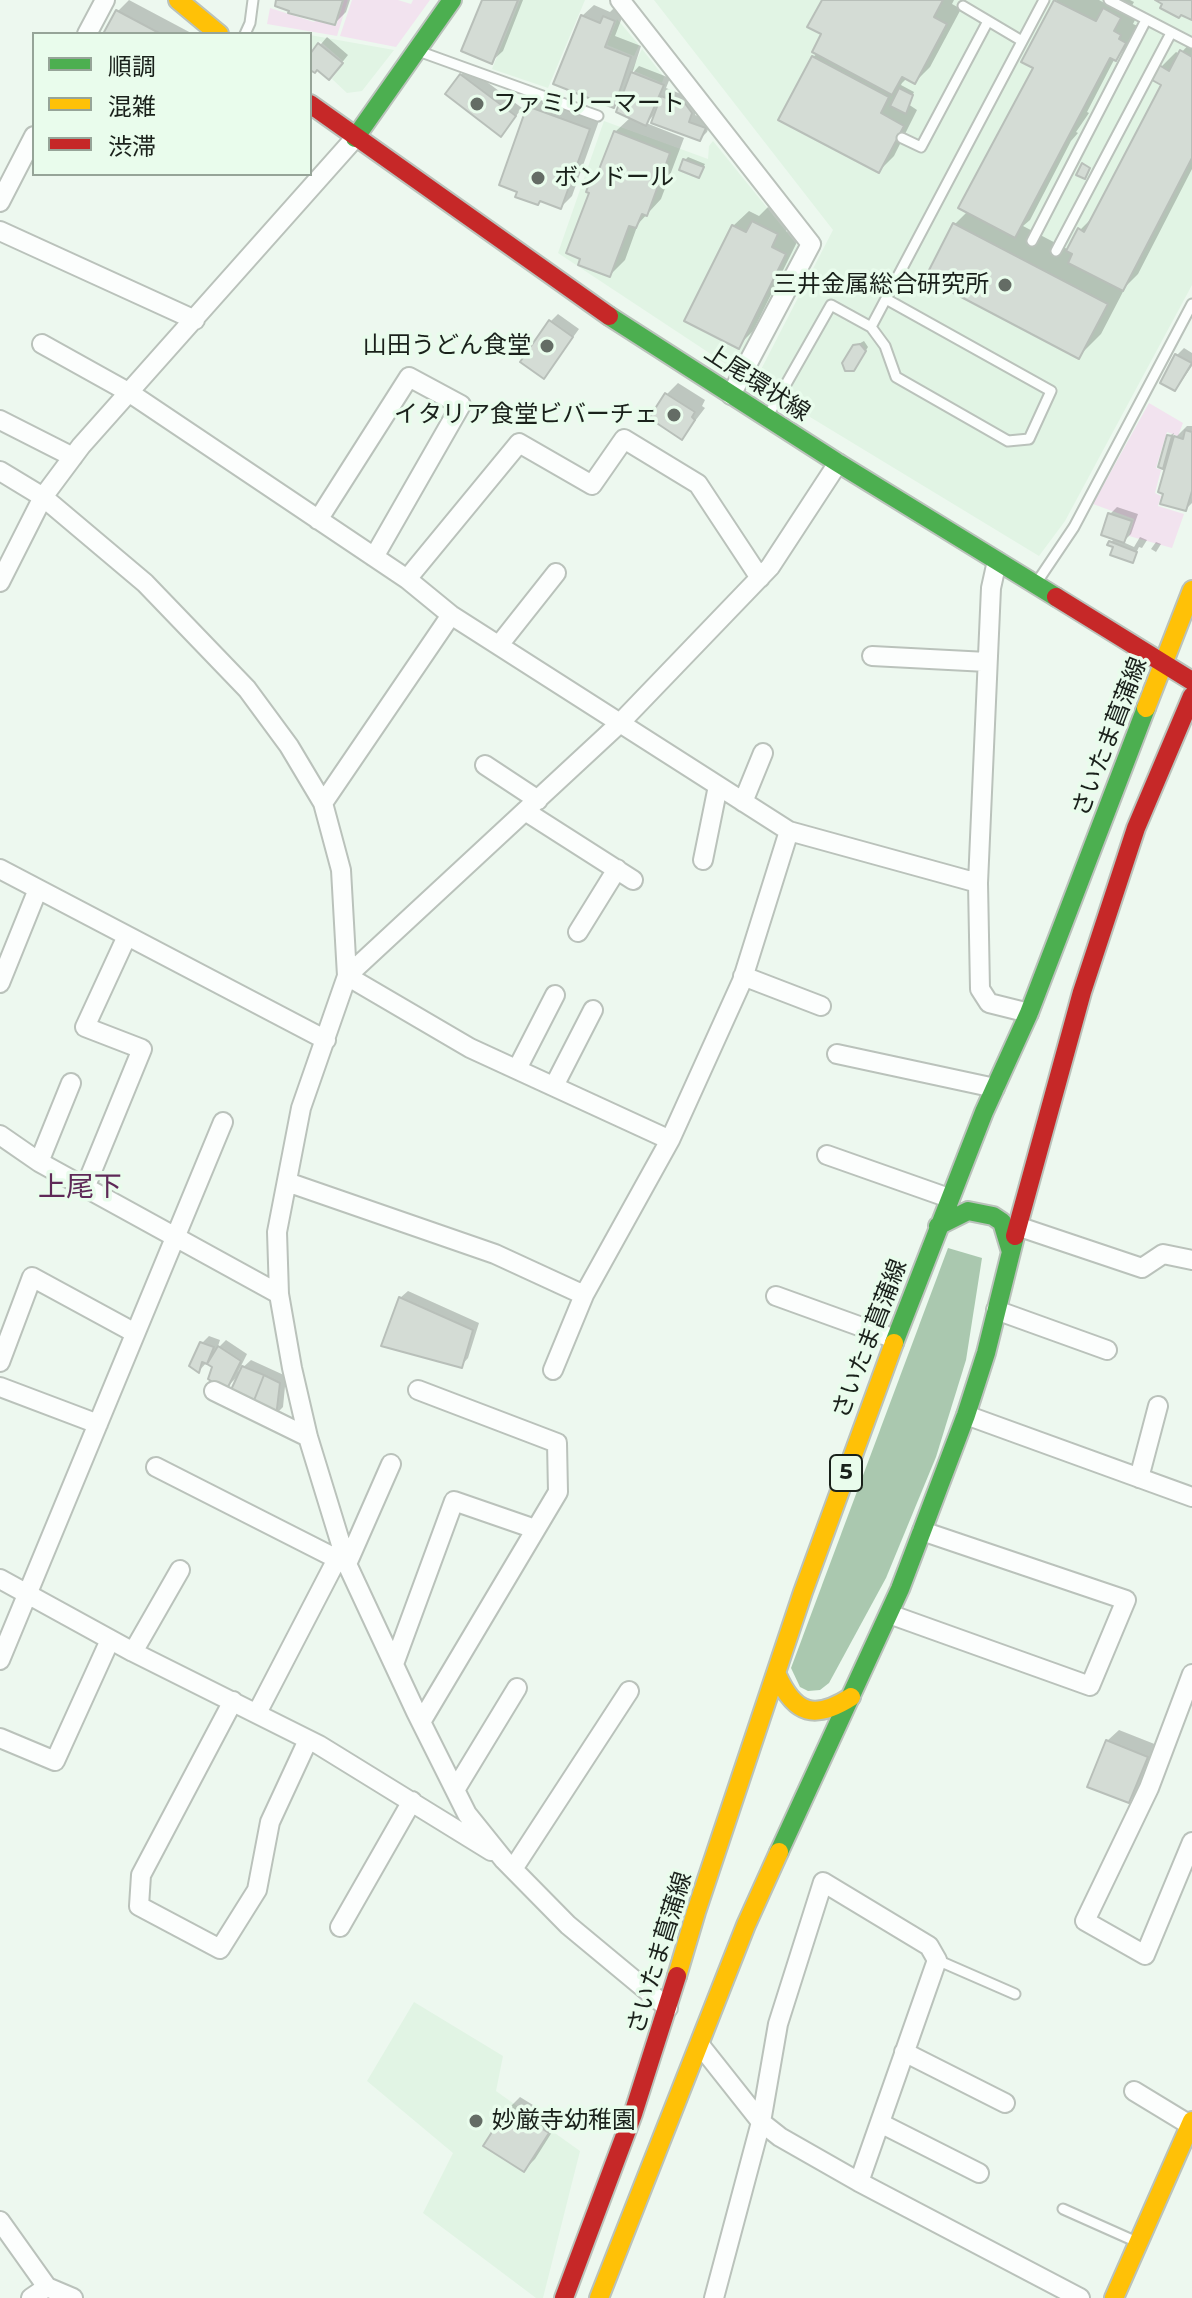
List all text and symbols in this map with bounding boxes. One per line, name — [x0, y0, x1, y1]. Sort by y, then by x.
legend — [32, 32, 312, 176]
text: 順調 — [108, 52, 156, 81]
place label: ファミリーマート — [493, 90, 685, 118]
text: 混雑 — [108, 92, 156, 121]
marker: ファミリーマート — [468, 95, 486, 113]
text: 渋滞 — [108, 132, 156, 161]
place label: ボンドール — [554, 164, 674, 192]
marker: ボンドール — [529, 169, 547, 187]
place label: 三井金属総合研究所 — [773, 271, 989, 299]
marker: 三井金属総合研究所 — [996, 276, 1014, 294]
place label: 山田うどん食堂 — [363, 332, 531, 360]
marker: 山田うどん食堂 — [538, 337, 556, 355]
street label: 上尾環状線 — [699, 338, 815, 428]
place label: イタリア食堂ビバーチェ — [394, 401, 658, 429]
marker: イタリア食堂ビバーチェ — [665, 406, 683, 424]
street label: さいたま菖蒲線 — [1066, 653, 1154, 821]
district label: 上尾下 — [38, 1171, 122, 1205]
street label: さいたま菖蒲線 — [826, 1255, 914, 1423]
road number: 5 — [830, 1455, 862, 1491]
street label: さいたま菖蒲線 — [622, 1868, 698, 2038]
place label: 妙厳寺幼稚園 — [492, 2107, 636, 2135]
marker: 妙厳寺幼稚園 — [467, 2112, 485, 2130]

